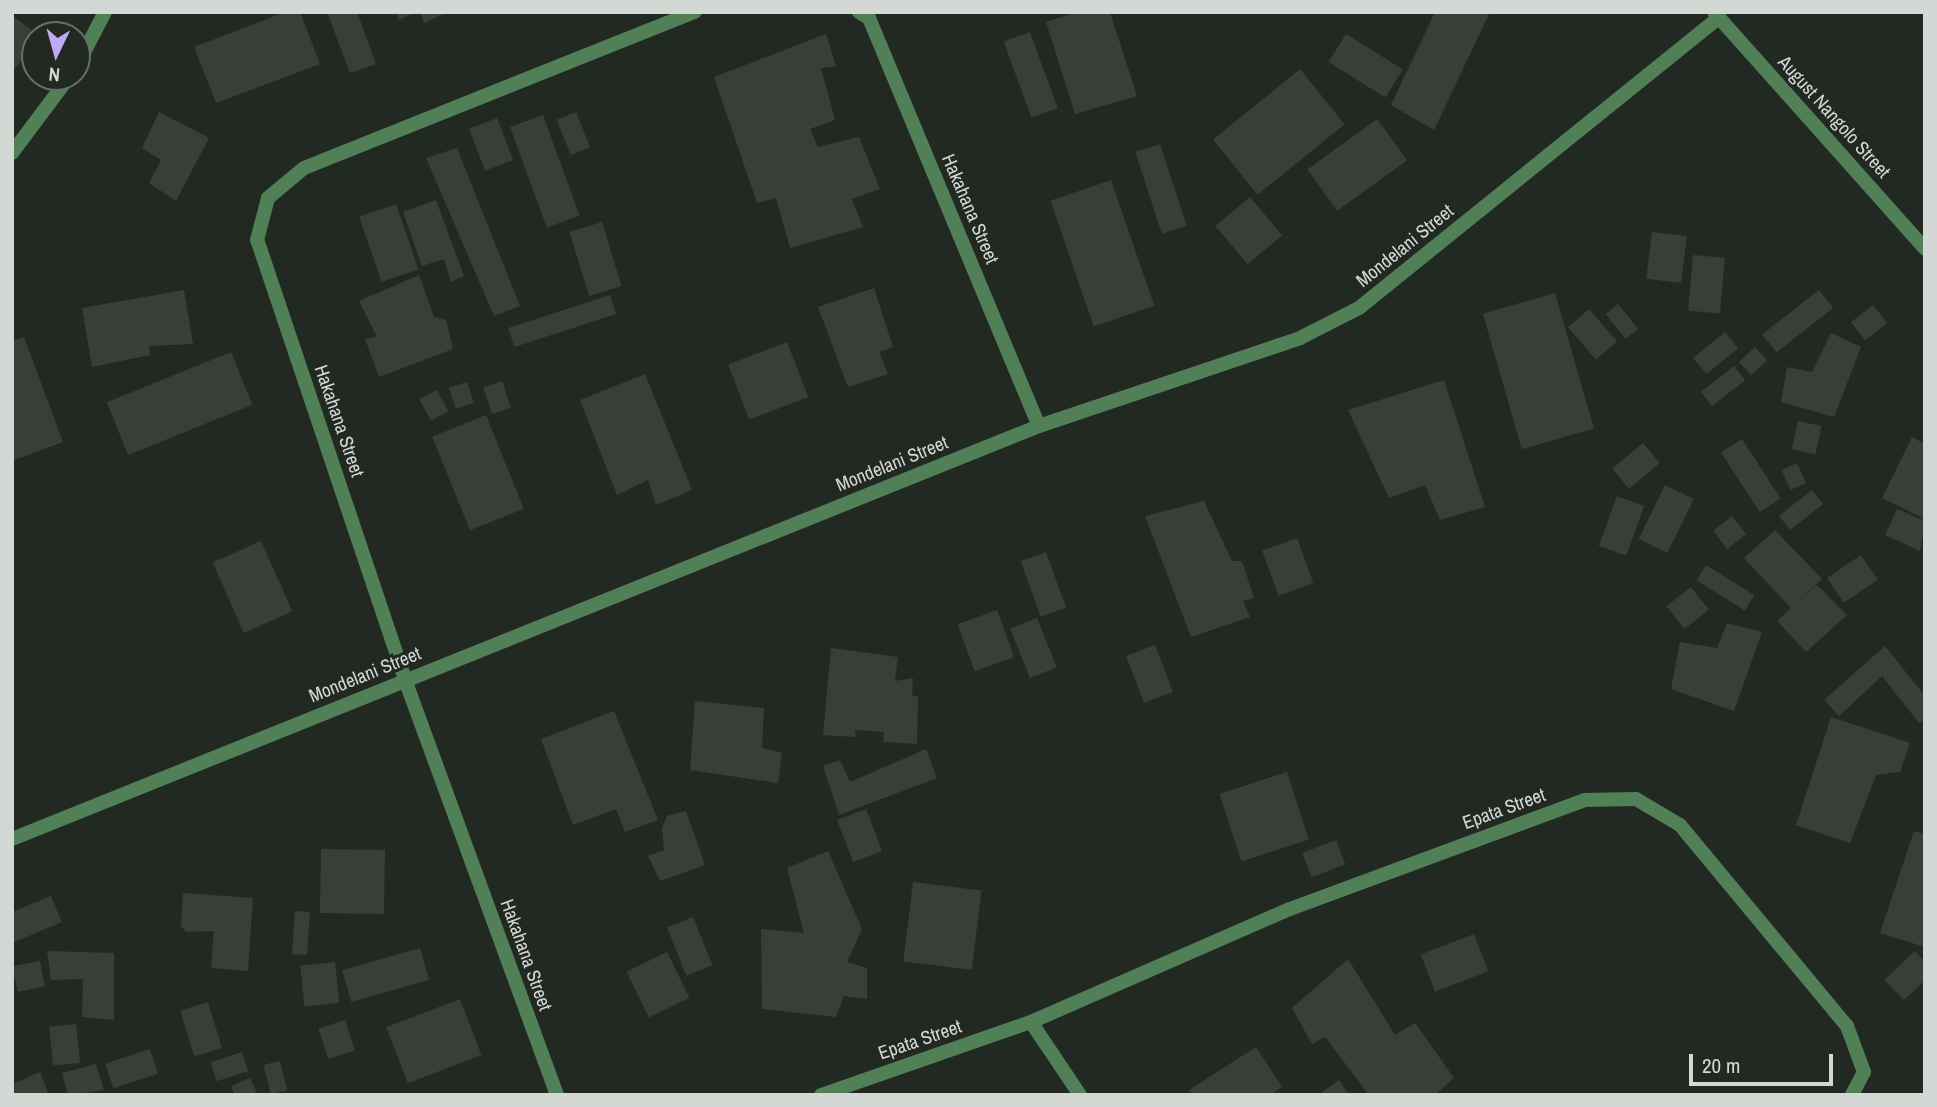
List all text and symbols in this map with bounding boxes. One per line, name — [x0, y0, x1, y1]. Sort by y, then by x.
north arrow — [21, 21, 91, 91]
street label: August Nangolo Street — [1773, 51, 1895, 183]
text: N — [48, 61, 61, 88]
street label: Hakahana Street — [937, 151, 1003, 267]
street label: Mondelani Street — [1352, 200, 1458, 292]
street label: Hakahana Street — [309, 362, 369, 480]
street label: Mondelani Street — [833, 431, 951, 497]
street label: Mondelani Street — [306, 642, 424, 708]
street label: Epata Street — [1459, 783, 1549, 835]
street label: Hakahana Street — [495, 896, 557, 1014]
street label: Epata Street — [875, 1015, 965, 1065]
scale bar — [1692, 1040, 1836, 1084]
text: 20 m — [1702, 1051, 1740, 1080]

